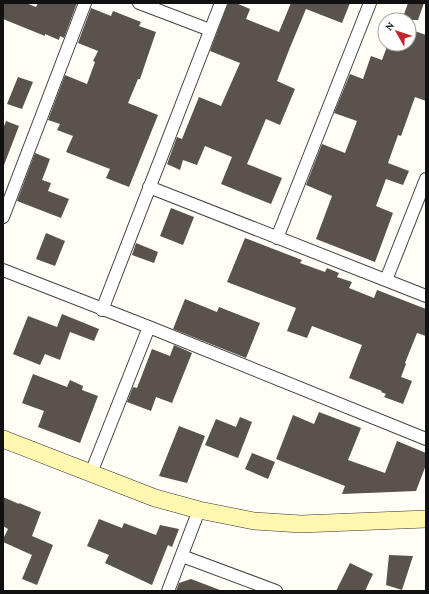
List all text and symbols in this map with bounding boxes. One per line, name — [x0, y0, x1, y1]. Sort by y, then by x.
north arrow — [377, 12, 417, 52]
text: N — [382, 19, 397, 32]

